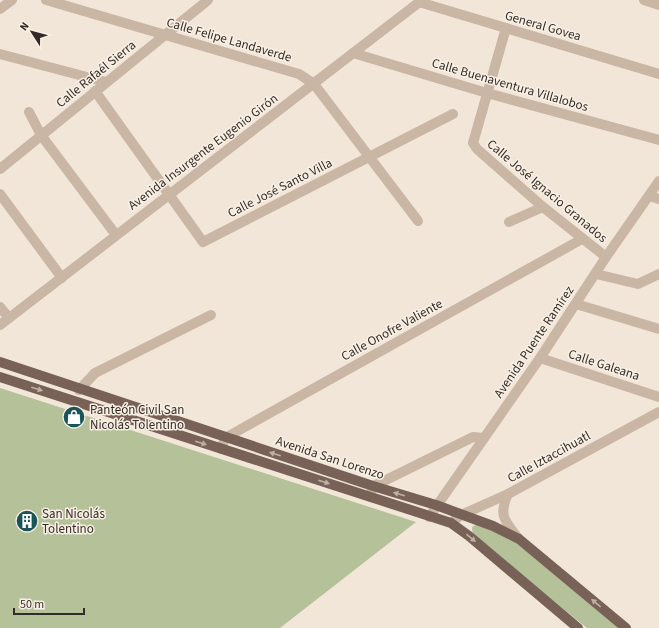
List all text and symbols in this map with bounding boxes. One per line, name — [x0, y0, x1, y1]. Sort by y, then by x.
street label: General Govea — [503, 7, 583, 45]
north arrow — [12, 12, 52, 52]
street label: Calle Felipe Landaverde — [164, 14, 294, 66]
text: N — [16, 19, 33, 34]
street label: Calle Rafaél Sierra — [52, 36, 140, 112]
street label: Calle Buenaventura Villalobos — [430, 54, 591, 116]
street label: Avenida Insurgente Eugenio Girón — [124, 90, 282, 214]
street label: Calle José Ignacio Granados — [483, 135, 611, 247]
street label: Calle José Santo Villa — [225, 154, 335, 222]
street label: Avenida Puente Ramírez — [490, 282, 579, 402]
street label: Calle Onofre Valiente — [338, 295, 446, 365]
street label: Calle Galeana — [566, 345, 642, 385]
one-way arrow — [31, 387, 43, 393]
place label: Panteón Civil San Nicolás Tolentino — [90, 401, 184, 434]
shop icon: Panteón Civil San Nicolás Tolentino — [61, 404, 87, 430]
street label: Calle Iztaccihuatl — [504, 427, 594, 487]
street label: Avenida San Lorenzo — [274, 432, 386, 484]
one-way arrow — [195, 440, 207, 446]
one-way arrow — [269, 451, 281, 457]
one-way arrow — [319, 480, 331, 486]
one-way arrow — [393, 491, 405, 497]
place label: San Nicolás Tolentino — [42, 505, 105, 538]
building icon: San Nicolás Tolentino — [14, 508, 40, 534]
one-way arrow — [466, 534, 476, 543]
scale bar — [14, 590, 84, 616]
text: 50 m — [20, 596, 44, 613]
one-way arrow — [591, 599, 602, 608]

